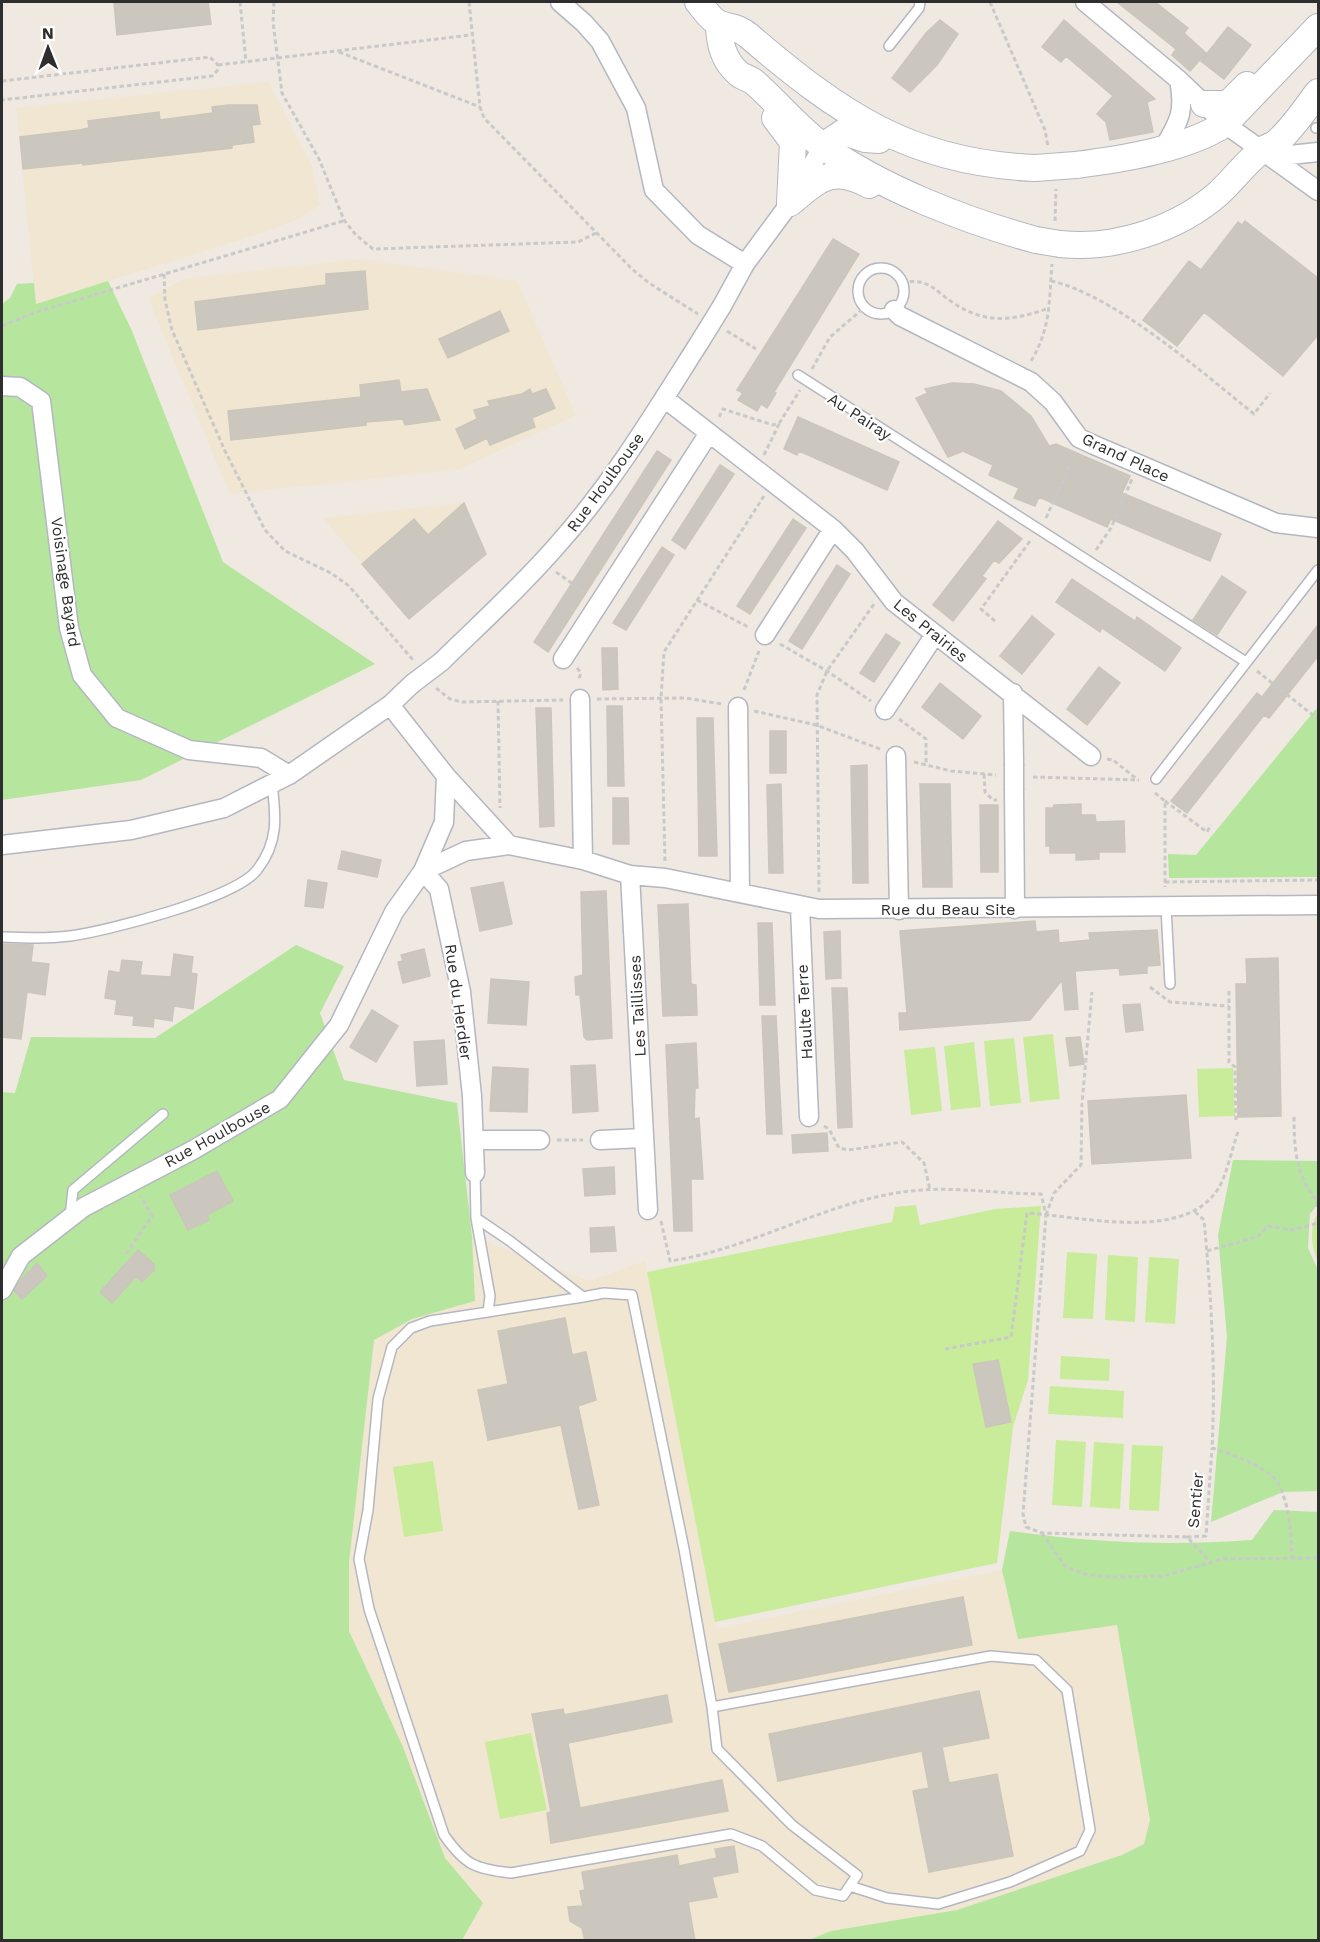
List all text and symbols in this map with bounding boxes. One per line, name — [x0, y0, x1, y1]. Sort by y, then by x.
north arrow — [18, 18, 78, 78]
text: N — [42, 24, 54, 43]
street label: Au Pairay — [824, 389, 896, 444]
street label: Rue Houlbouse — [563, 429, 648, 536]
street label: Grand Place — [1079, 429, 1173, 486]
street label: Voisinage Bayard — [47, 516, 84, 648]
street label: Les Prairies — [890, 595, 972, 666]
street label: Rue du Beau Site — [881, 900, 1015, 919]
street label: Rue du Herdier — [441, 943, 476, 1062]
street label: Les Taillisses — [625, 955, 650, 1057]
street label: Haulte Terre — [793, 964, 816, 1060]
street label: Rue Houlbouse — [161, 1097, 274, 1171]
street label: Sentier — [1184, 1471, 1207, 1529]

